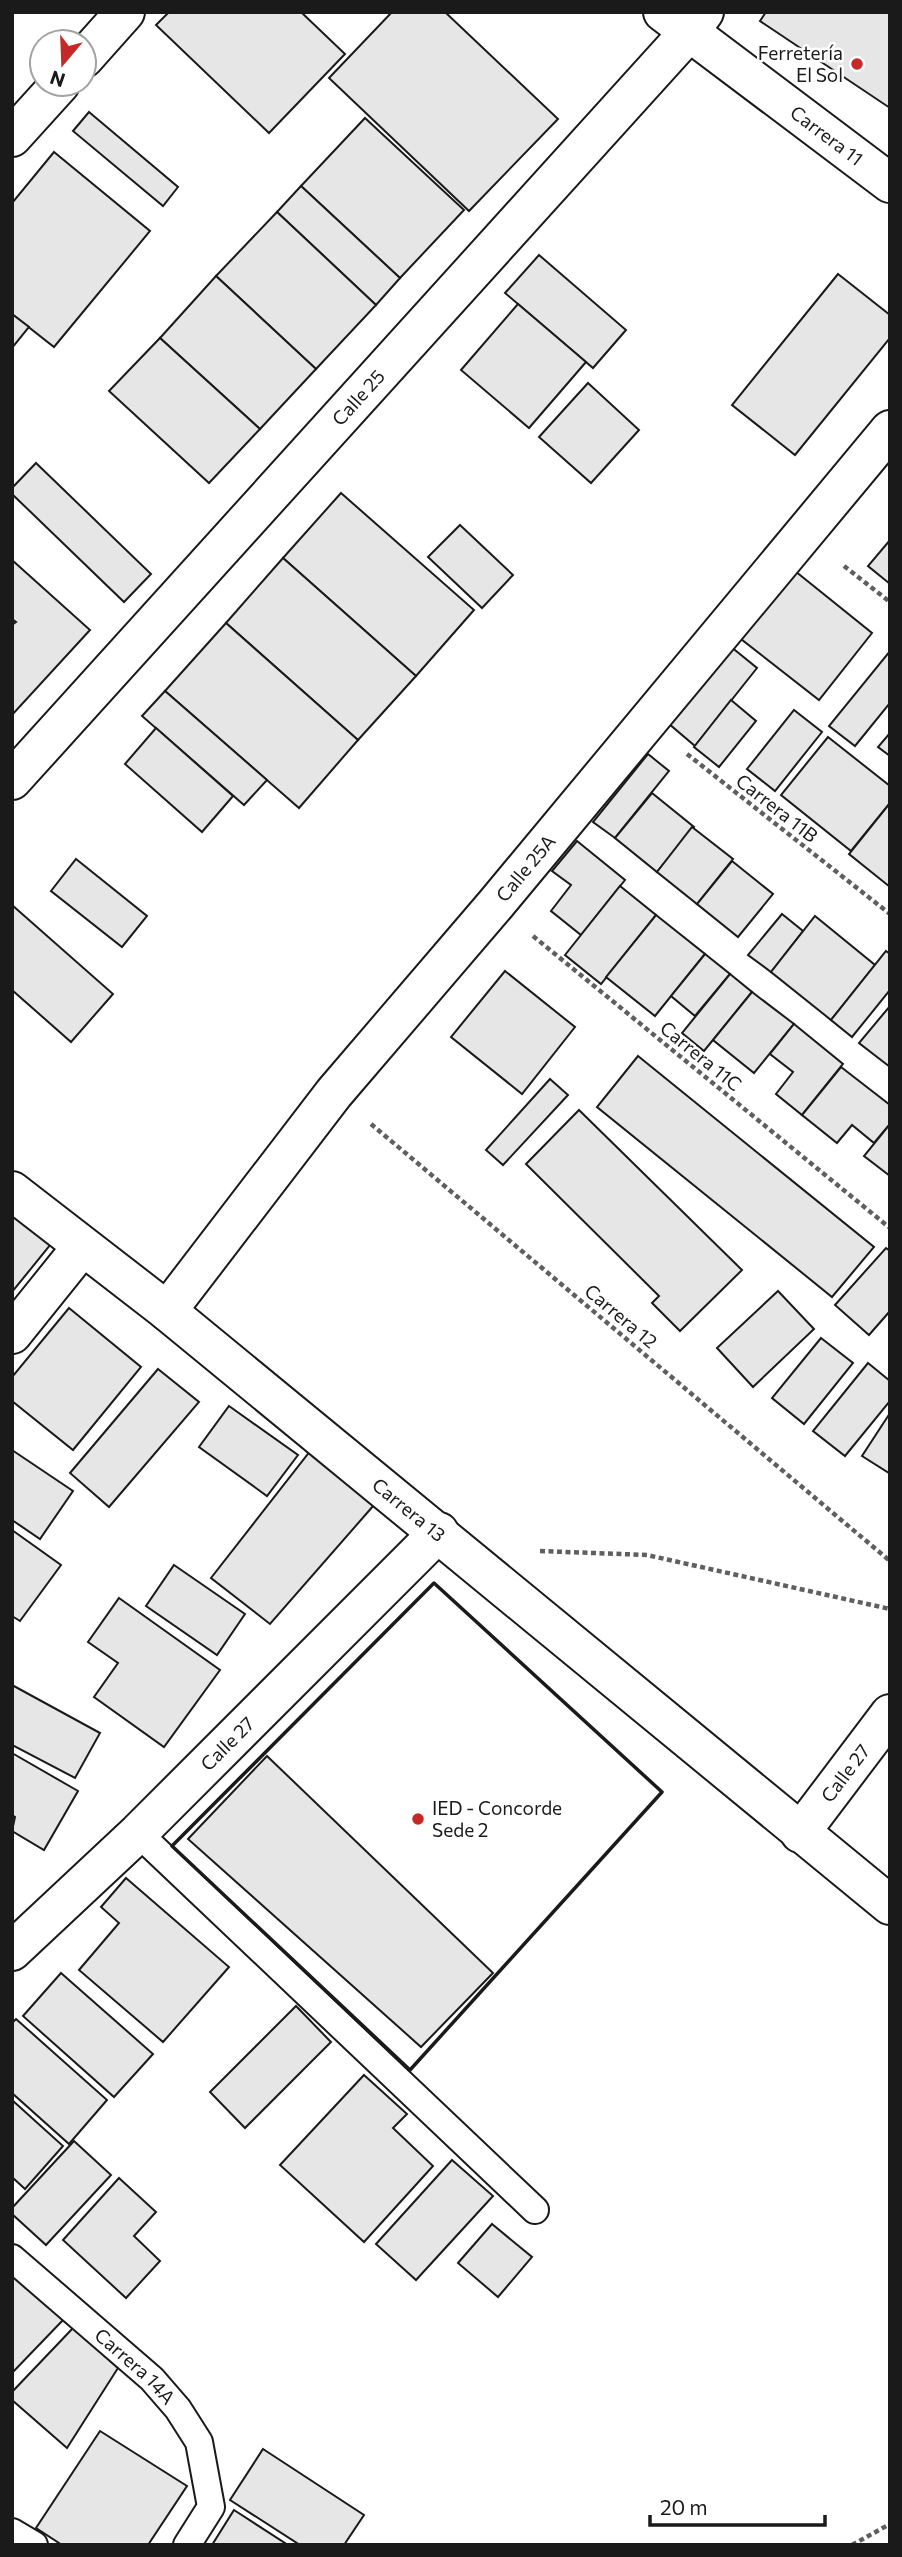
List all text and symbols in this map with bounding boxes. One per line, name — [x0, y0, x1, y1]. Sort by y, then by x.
north arrow — [28, 28, 98, 98]
place label: Ferretería El Sol — [758, 41, 843, 86]
marker: Ferretería El Sol — [849, 56, 865, 72]
text: N — [47, 66, 68, 93]
street label: Carrera 11 — [786, 100, 868, 170]
street label: Calle 25 — [327, 364, 389, 430]
street label: Carrera 11B — [732, 769, 823, 847]
street label: Calle 25A — [491, 830, 560, 906]
street label: Carrera 11C — [656, 1016, 747, 1095]
street label: Carrera 12 — [580, 1279, 662, 1353]
street label: Carrera 13 — [368, 1473, 450, 1546]
street label: Calle 27 — [195, 1712, 259, 1775]
street label: Calle 27 — [816, 1739, 874, 1806]
place label: IED - Concorde Sede 2 — [432, 1796, 562, 1841]
marker: IED - Concorde Sede 2 — [410, 1811, 426, 1827]
street label: Carrera 14A — [90, 2323, 181, 2409]
scale bar — [650, 2484, 825, 2528]
text: 20 m — [660, 2494, 708, 2519]

